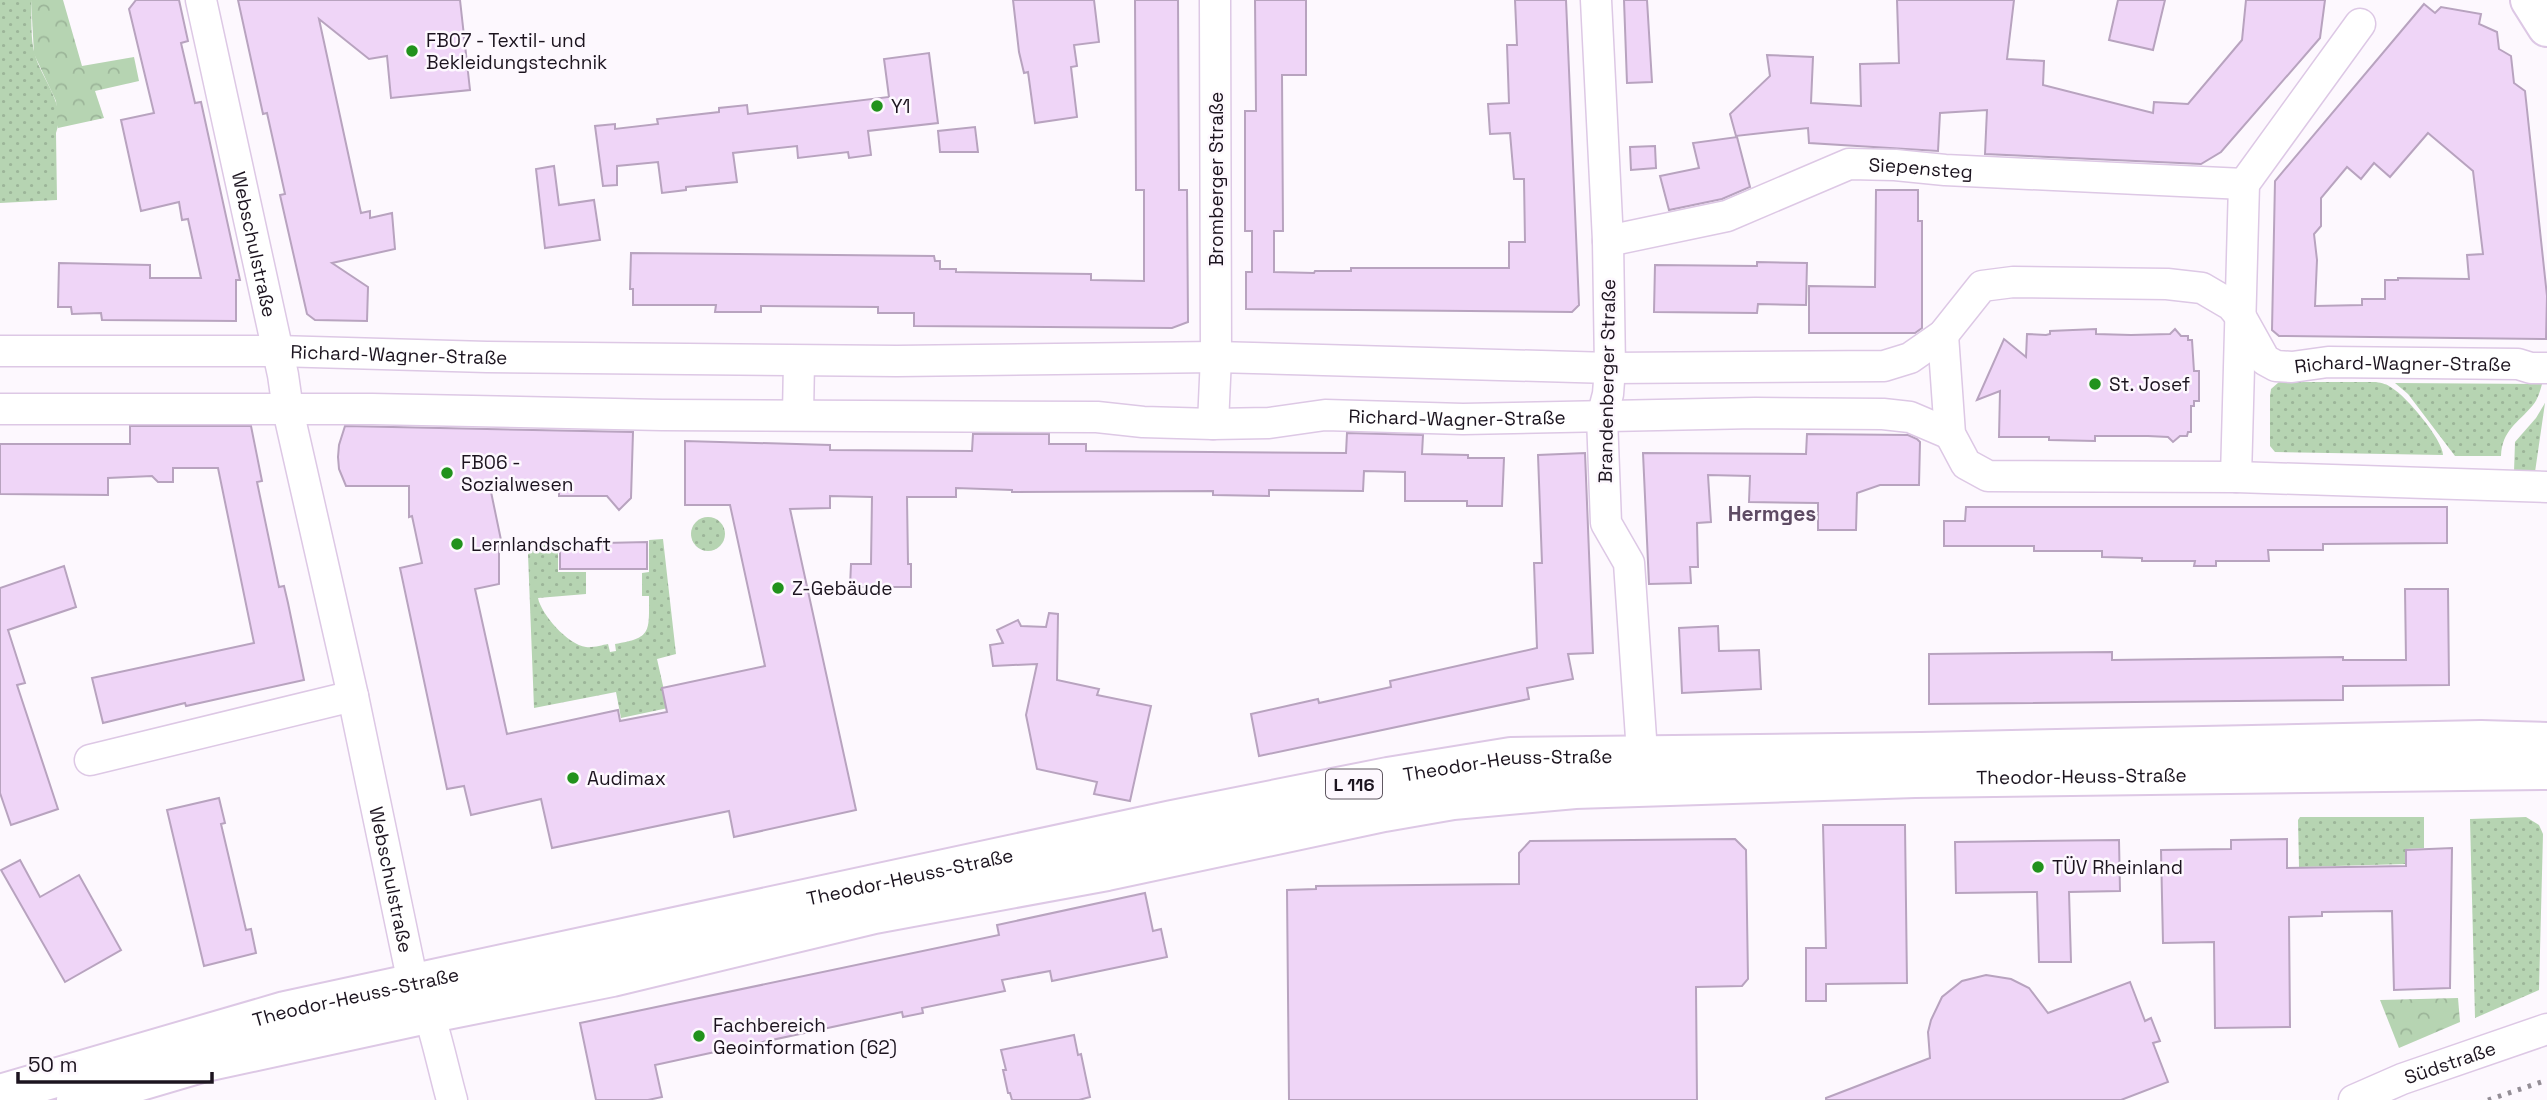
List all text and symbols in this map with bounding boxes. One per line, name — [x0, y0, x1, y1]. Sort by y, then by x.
place label: FB07 - Textil- und Bekleidungstechnik — [426, 28, 607, 75]
marker: FB07 - Textil- und Bekleidungstechnik — [404, 43, 420, 59]
street label: Bromberger Straße — [1204, 92, 1229, 266]
place label: Y1 — [891, 94, 911, 119]
marker: Y1 — [869, 98, 885, 114]
street label: Siepensteg — [1868, 152, 1973, 184]
street label: Webschulstraße — [226, 169, 282, 319]
street label: Brandenberger Straße — [1593, 279, 1621, 483]
street label: Richard-Wagner-Straße — [290, 339, 508, 370]
street label: Richard-Wagner-Straße — [2293, 349, 2511, 379]
place label: St. Josef — [2109, 372, 2190, 397]
marker: St. Josef — [2087, 376, 2103, 392]
street label: Richard-Wagner-Straße — [1348, 403, 1566, 432]
place label: FB06 - Sozialwesen — [461, 450, 573, 497]
marker: FB06 - Sozialwesen — [439, 465, 455, 481]
district label: Hermges — [1728, 500, 1816, 527]
place label: Lernlandschaft — [471, 532, 611, 557]
marker: Lernlandschaft — [449, 536, 465, 552]
place label: Z-Gebäude — [792, 576, 892, 601]
marker: Z-Gebäude — [770, 580, 786, 596]
street label: Theodor-Heuss-Straße — [1401, 743, 1612, 787]
street label: Theodor-Heuss-Straße — [1976, 762, 2187, 790]
place label: Audimax — [587, 766, 666, 791]
marker: Audimax — [565, 770, 581, 786]
road number: L 116 — [1326, 770, 1382, 798]
street label: Webschulstraße — [364, 804, 419, 955]
street label: Theodor-Heuss-Straße — [804, 842, 1015, 911]
place label: TÜV Rheinland — [2052, 855, 2183, 880]
marker: TÜV Rheinland — [2030, 859, 2046, 875]
street label: Theodor-Heuss-Straße — [250, 961, 461, 1032]
place label: Fachbereich Geoinformation (62) — [713, 1013, 897, 1060]
marker: Fachbereich Geoinformation (62) — [691, 1028, 707, 1044]
street label: Südstraße — [2401, 1035, 2499, 1090]
scale bar — [18, 1040, 212, 1084]
text: 50 m — [28, 1051, 78, 1078]

